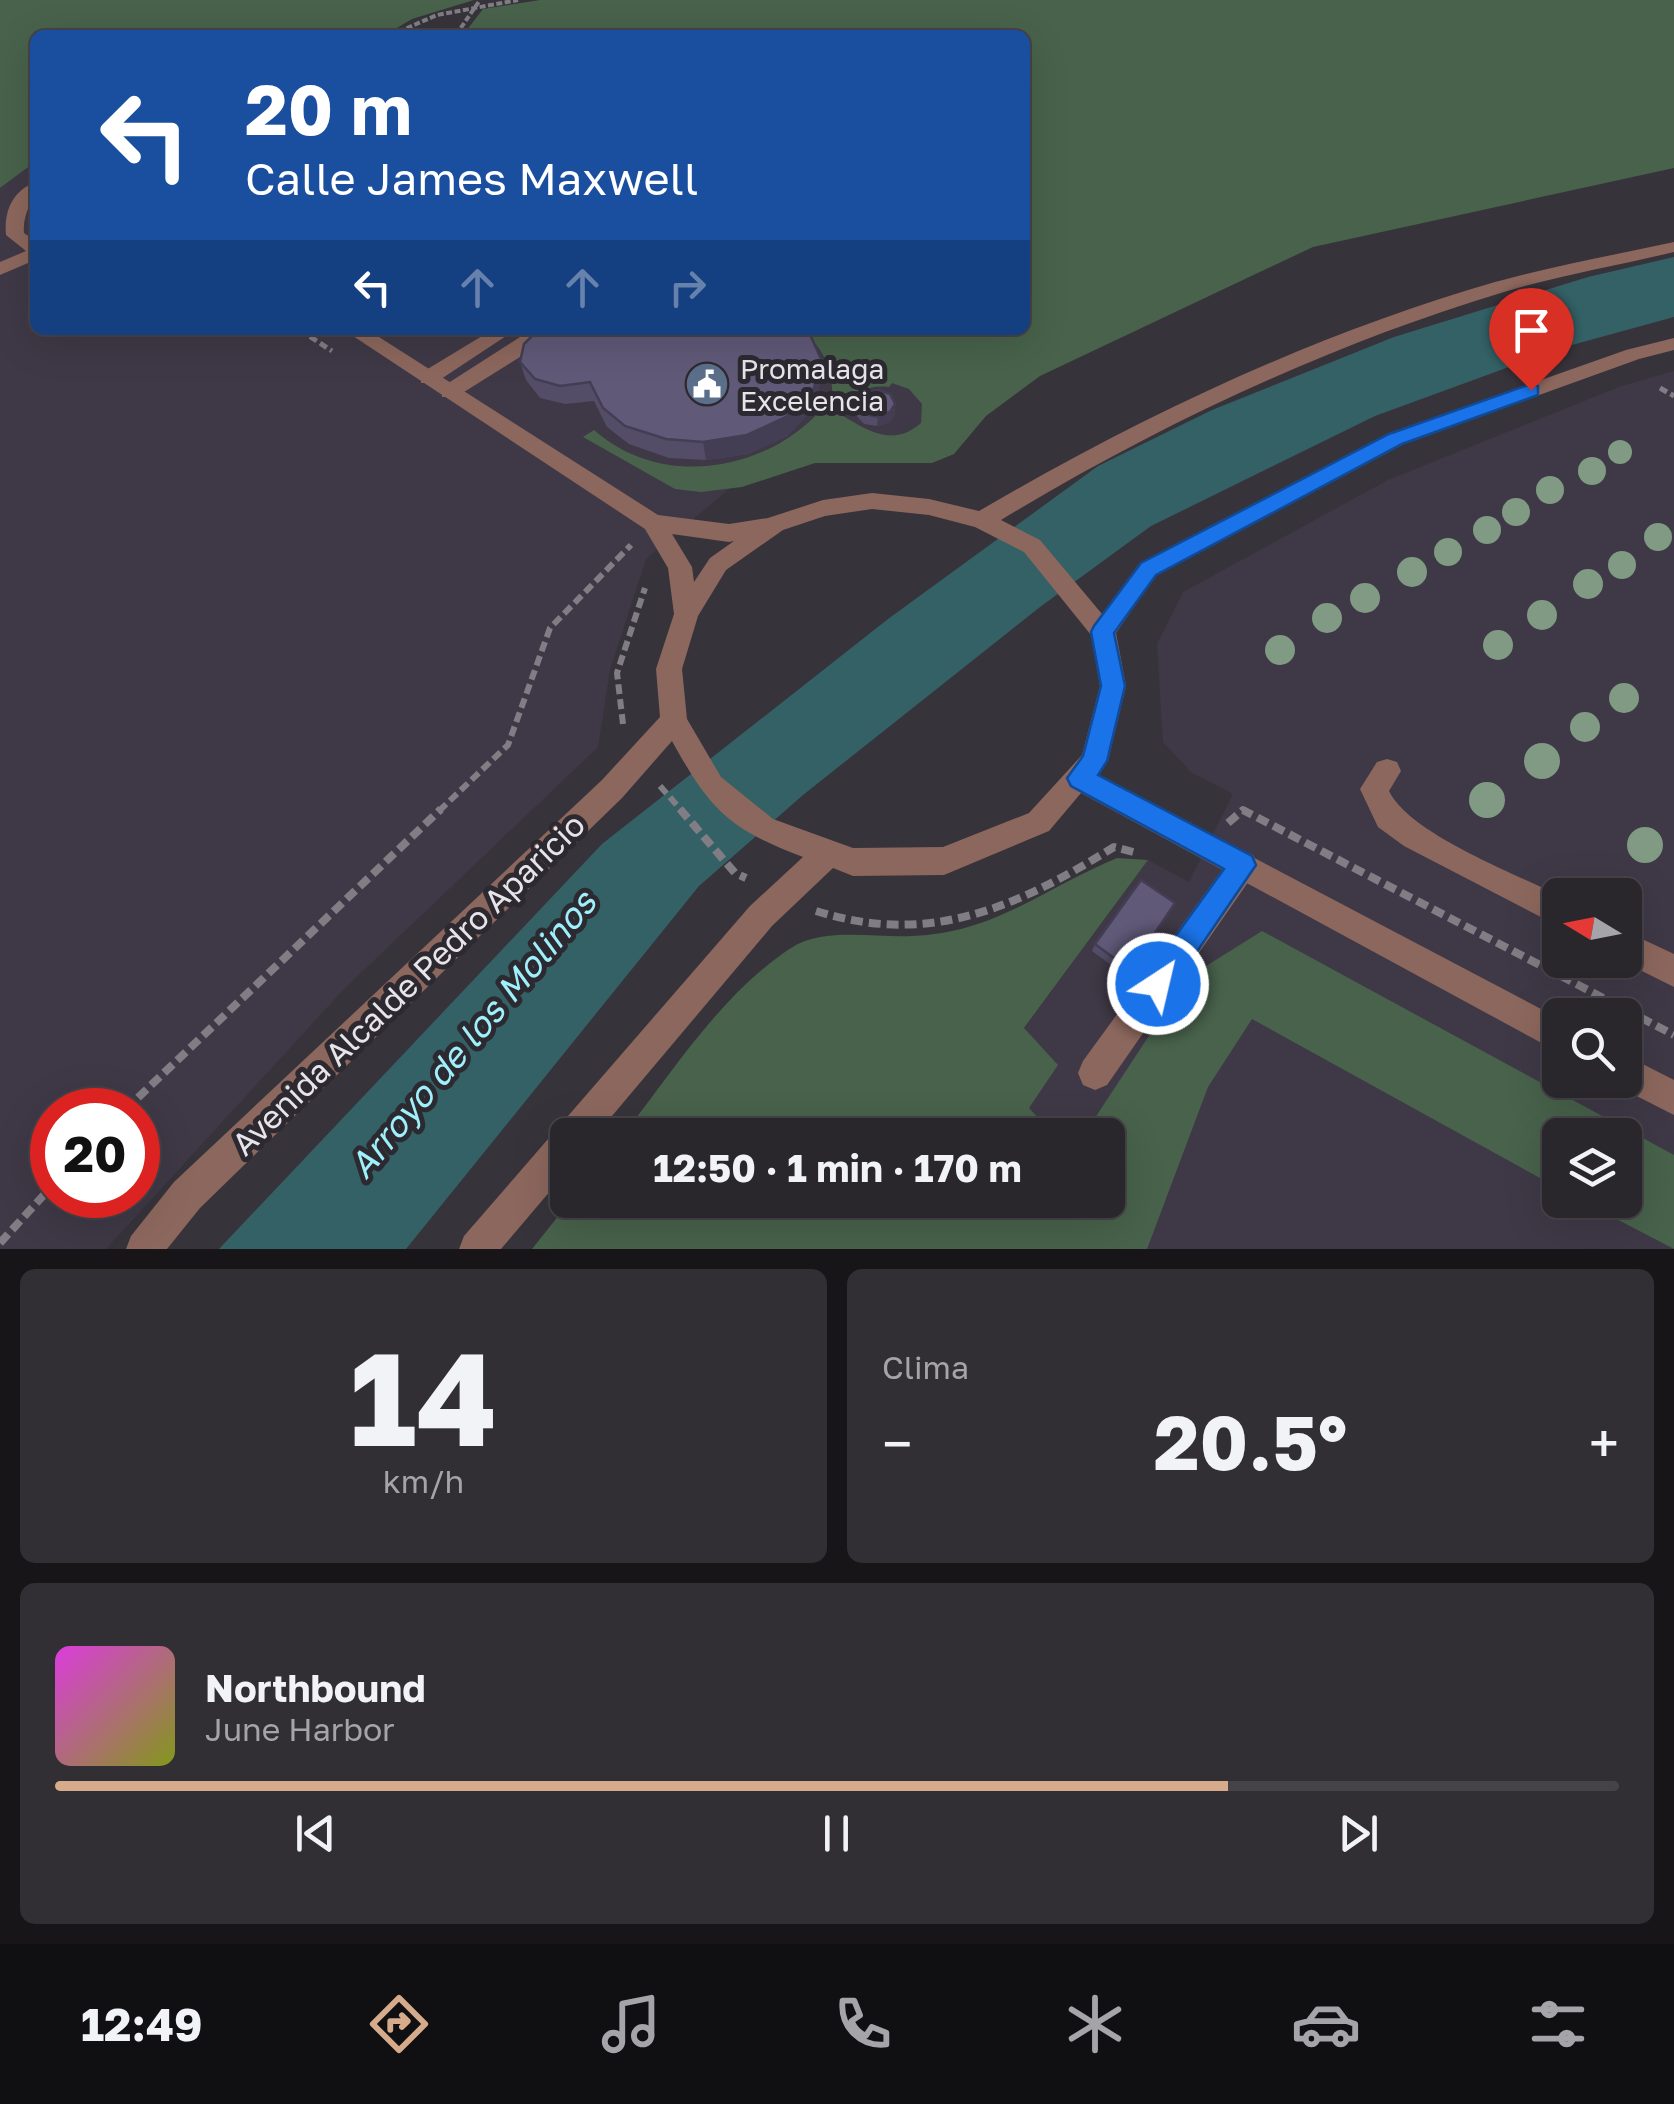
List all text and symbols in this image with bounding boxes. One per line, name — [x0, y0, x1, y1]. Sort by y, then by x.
text: 20 m — [245, 66, 412, 150]
icon: left — [80, 70, 210, 200]
text: Calle James Maxwell — [245, 151, 698, 205]
icon: left — [345, 260, 400, 315]
icon: ahead — [450, 260, 505, 315]
icon: ahead — [555, 260, 610, 315]
icon: right — [660, 260, 715, 315]
pin — [1489, 288, 1574, 391]
icon: arrive — [1504, 303, 1559, 358]
place label: Promalaga Excelencia — [740, 352, 884, 417]
public building icon: Promalaga Excelencia — [684, 361, 730, 407]
street label: Avenida Alcalde Pedro Aparicio — [224, 805, 592, 1163]
north arrow — [1542, 878, 1642, 978]
map controls — [1542, 878, 1642, 1218]
water label: Arroyo de los Molinos — [340, 881, 605, 1186]
position arrow — [1106, 932, 1210, 1036]
button: search — [1542, 998, 1642, 1098]
speed limit sign: 20 — [30, 1088, 160, 1218]
button: layers — [1542, 1118, 1642, 1218]
text: 12:50 · 1 min · 170 m — [653, 1145, 1022, 1190]
text: 14 — [349, 1319, 498, 1475]
text: Clima — [882, 1348, 969, 1386]
text: 20.5° — [1154, 1396, 1347, 1487]
text: − — [882, 1410, 912, 1476]
text: + — [1589, 1410, 1619, 1476]
text: km/h — [383, 1462, 464, 1500]
text: Northbound — [205, 1665, 426, 1710]
text: June Harbor — [205, 1710, 395, 1748]
icon: previous — [288, 1806, 343, 1861]
icon: pause — [809, 1806, 864, 1861]
icon: next — [1331, 1806, 1386, 1861]
icon: directions — [364, 1989, 434, 2059]
icon: music — [596, 1989, 666, 2059]
icon: phone — [828, 1989, 898, 2059]
icon: climate — [1060, 1989, 1130, 2059]
icon: car — [1291, 1989, 1361, 2059]
icon: filters — [1523, 1989, 1593, 2059]
text: 12:49 — [81, 1997, 203, 2051]

